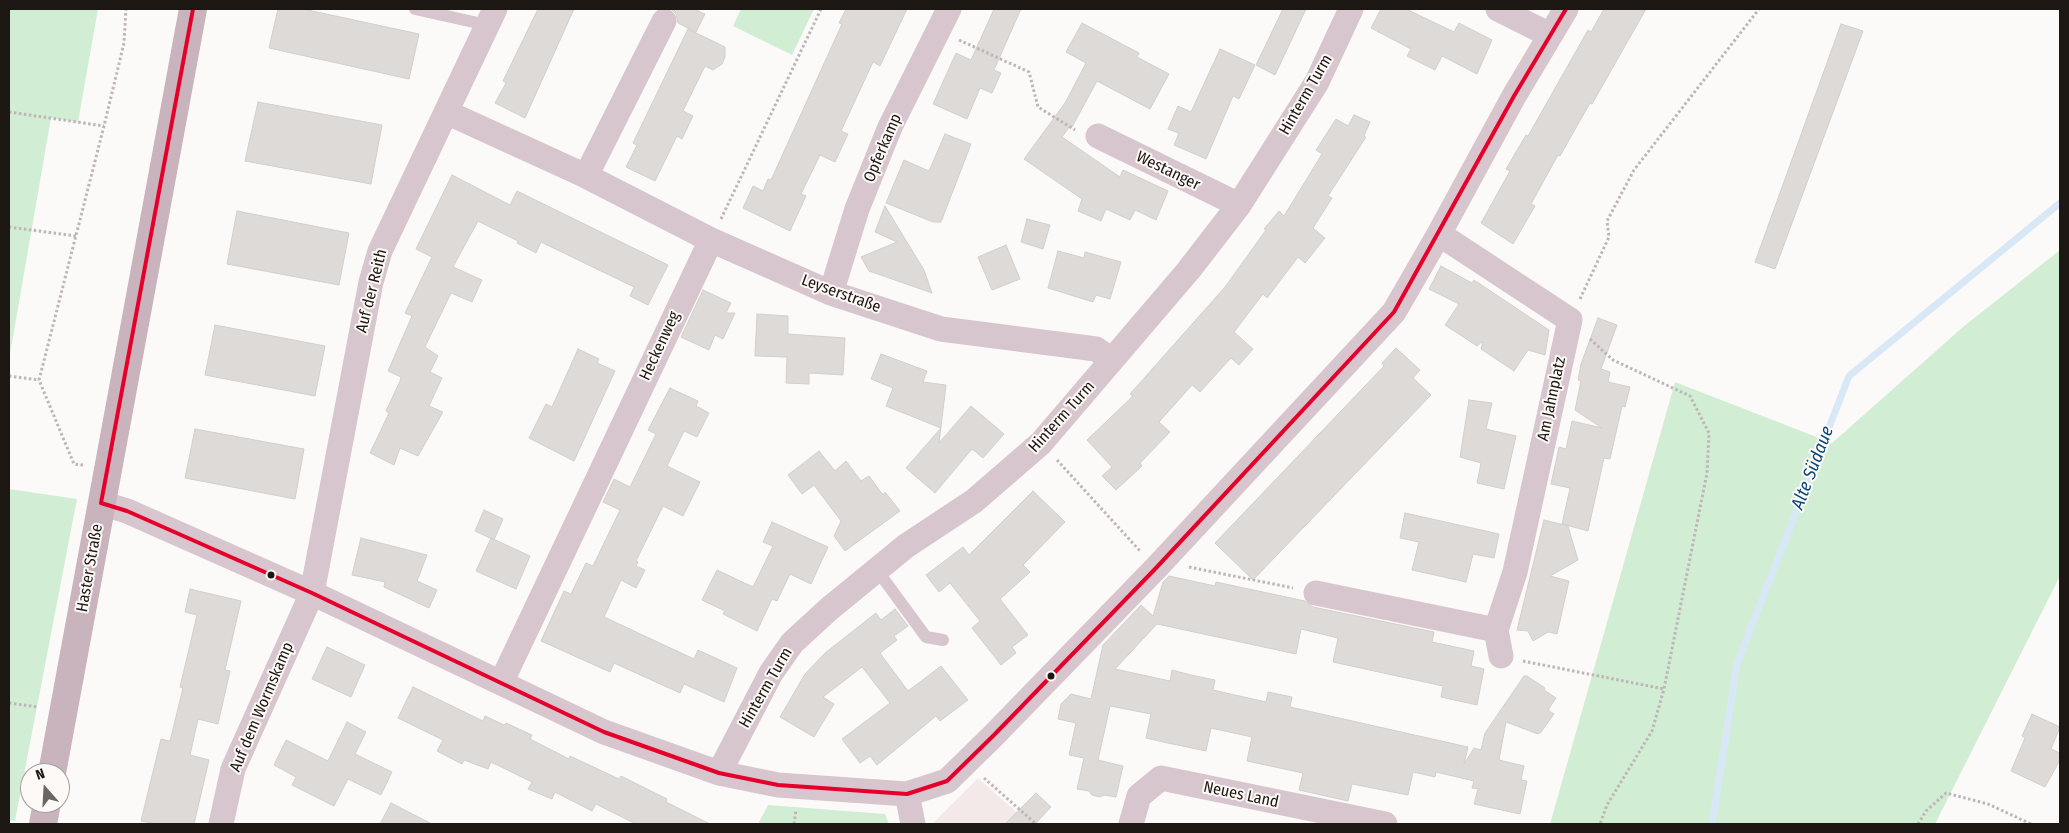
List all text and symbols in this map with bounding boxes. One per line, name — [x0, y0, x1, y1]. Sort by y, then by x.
street label: Hinterm Turm — [1275, 51, 1337, 139]
street label: Opferkamp — [860, 111, 906, 185]
street label: Westanger — [1133, 147, 1203, 195]
street label: Auf der Reith — [352, 247, 392, 335]
street label: Leyserstraße — [799, 271, 883, 317]
street label: Heckenweg — [636, 308, 684, 384]
street label: Am Jahnplatz — [1534, 355, 1570, 443]
street label: Hinterm Turm — [1025, 377, 1099, 457]
water label: Alte Südaue — [1787, 423, 1839, 513]
street label: Haster Straße — [73, 522, 107, 614]
unlabelled marker — [266, 570, 276, 580]
street label: Auf dem Wormskamp — [226, 639, 298, 775]
street label: Hinterm Turm — [735, 644, 797, 732]
unlabelled marker — [1046, 671, 1056, 681]
north arrow — [20, 763, 70, 813]
text: N — [34, 765, 47, 784]
street label: Neues Land — [1202, 778, 1280, 812]

